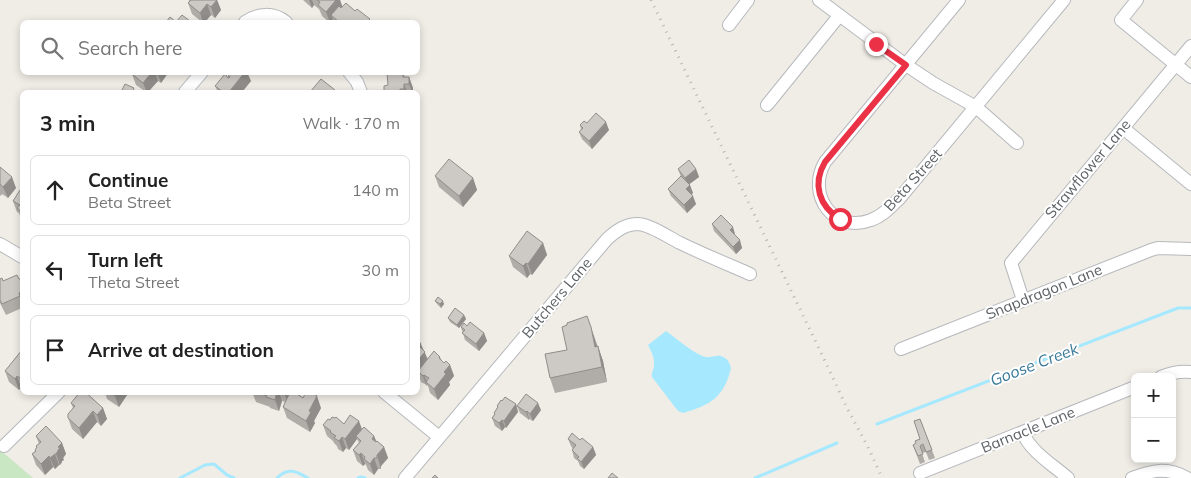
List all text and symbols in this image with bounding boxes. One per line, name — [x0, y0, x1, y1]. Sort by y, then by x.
search box — [20, 20, 420, 75]
route end — [865, 33, 888, 56]
icon: search — [38, 34, 66, 62]
text: Search here — [78, 36, 182, 60]
text: 3 min — [40, 110, 95, 136]
text: Walk · 170 m — [302, 113, 400, 133]
street label: Strawflower Lane — [1041, 115, 1135, 222]
street label: Beta Street — [879, 144, 946, 215]
text: Continue — [88, 168, 168, 192]
icon: ahead — [41, 176, 69, 204]
text: 140 m — [352, 180, 399, 200]
text: Beta Street — [88, 192, 171, 212]
route start — [829, 208, 852, 231]
text: Turn left — [88, 248, 163, 272]
street label: Butchers Lane — [517, 254, 596, 342]
icon: left — [41, 256, 69, 284]
text: 30 m — [362, 260, 399, 280]
street label: Snapdragon Lane — [983, 260, 1105, 324]
text: Theta Street — [88, 272, 179, 292]
icon: arrive — [41, 336, 69, 364]
text: Arrive at destination — [88, 338, 274, 362]
water label: Goose Creek — [987, 338, 1082, 390]
map controls — [1131, 373, 1176, 463]
button: + — [1131, 373, 1176, 418]
street label: Barnacle Lane — [978, 402, 1078, 457]
button: − — [1131, 418, 1176, 463]

